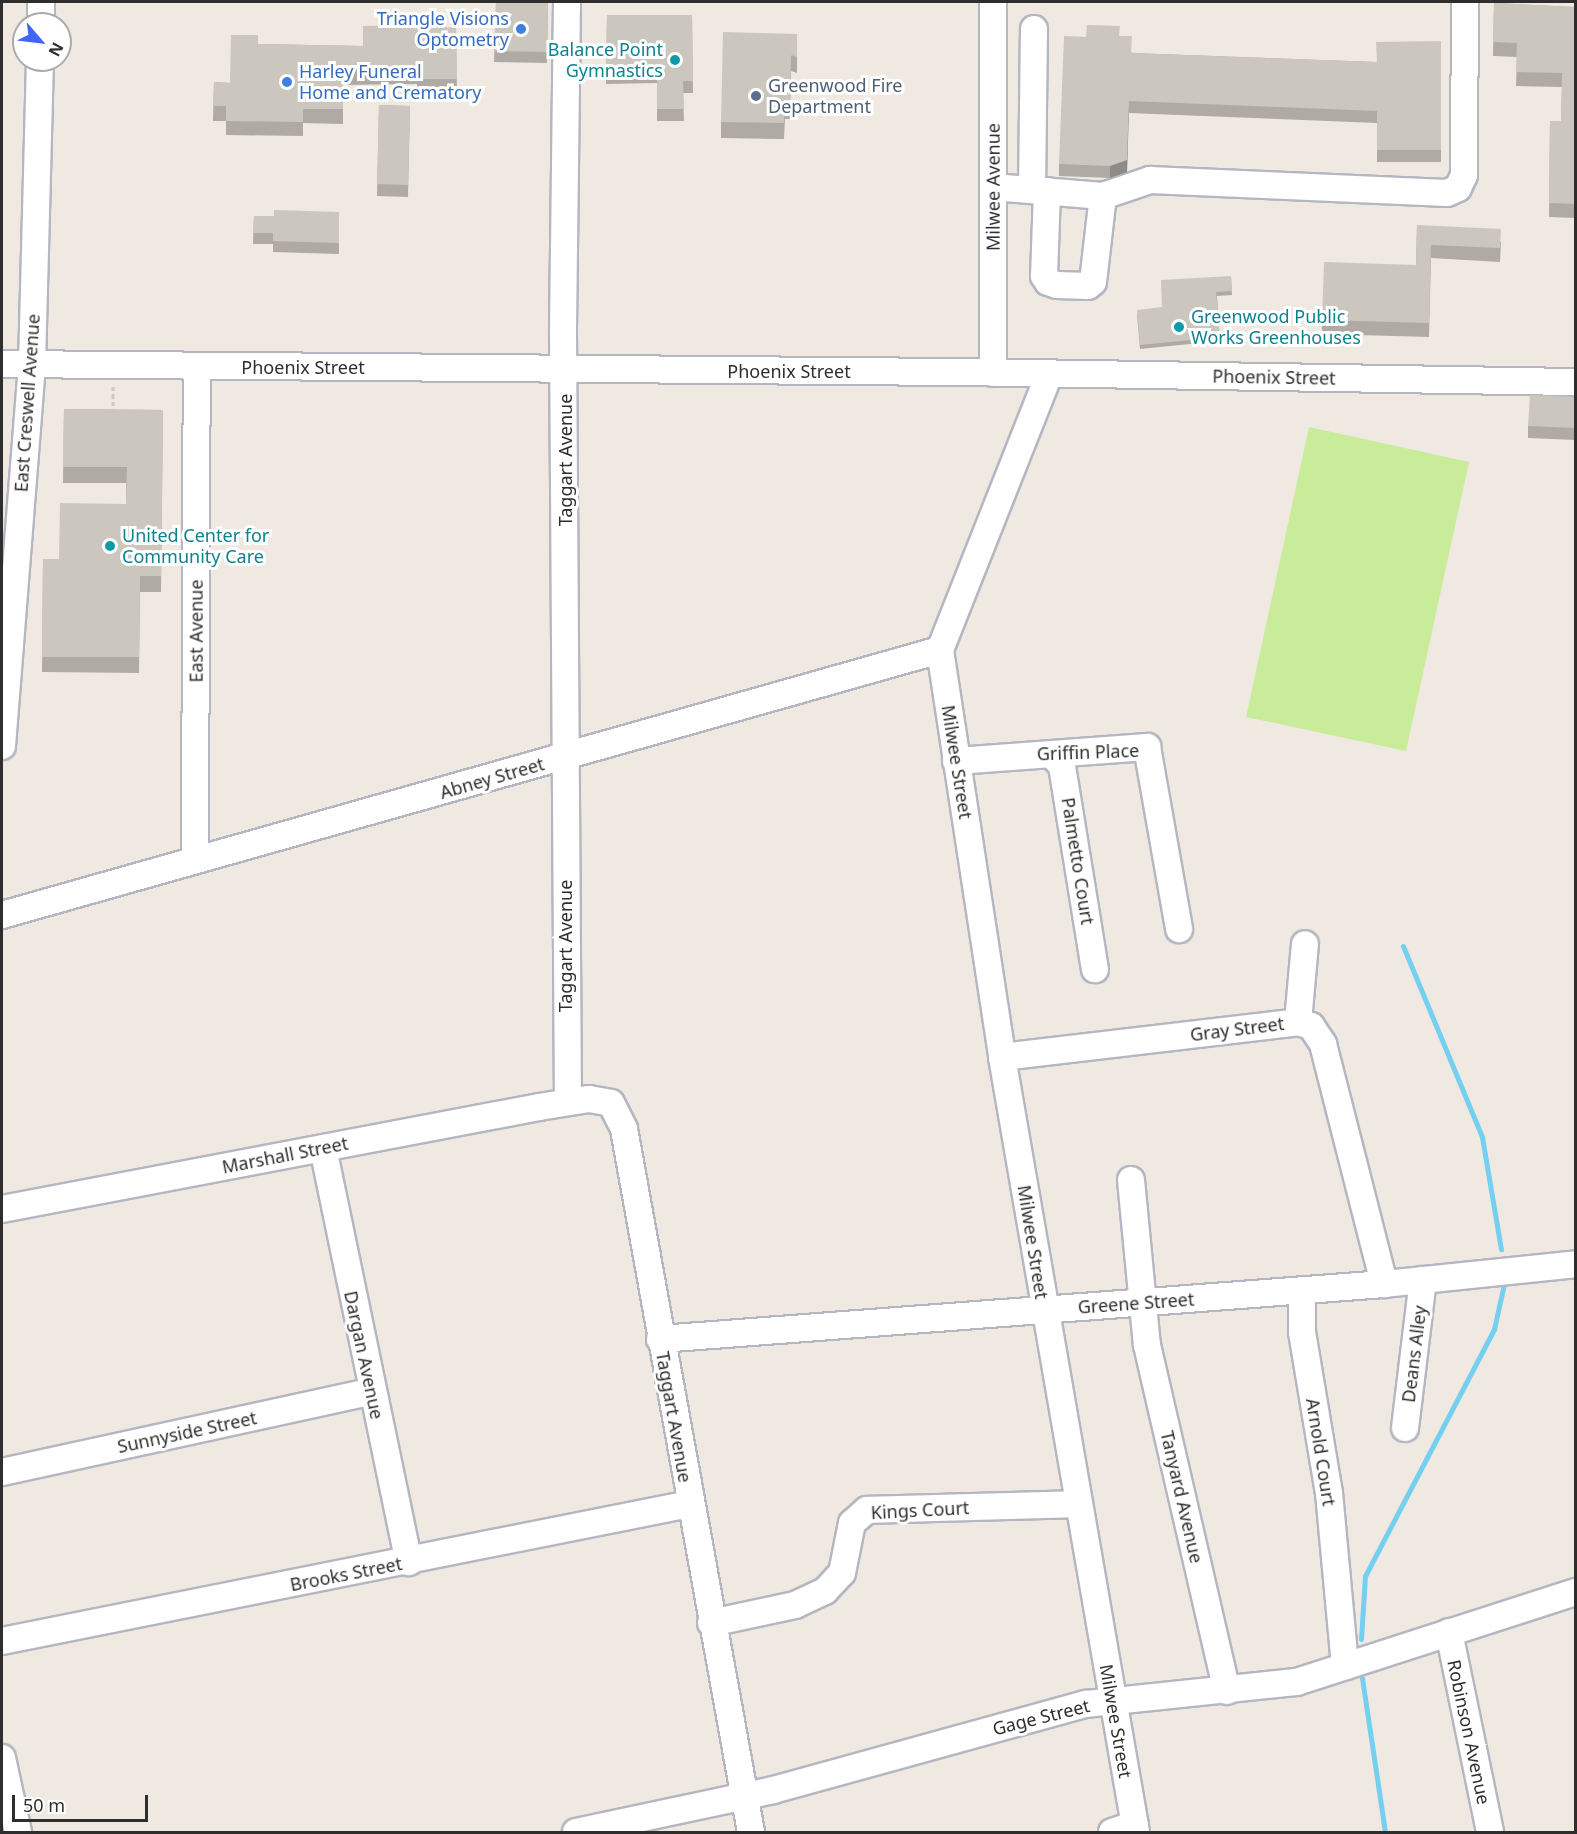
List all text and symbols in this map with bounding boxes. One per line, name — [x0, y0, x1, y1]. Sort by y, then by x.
place label: Triangle Visions Optometry — [377, 8, 509, 50]
north arrow — [12, 12, 72, 72]
marker: Triangle Visions Optometry — [514, 22, 528, 36]
text: N — [43, 39, 69, 60]
place label: Balance Point Gymnastics — [548, 39, 663, 82]
marker: Balance Point Gymnastics — [668, 53, 682, 67]
place label: Harley Funeral Home and Crematory — [299, 61, 481, 104]
marker: Harley Funeral Home and Crematory — [280, 75, 294, 89]
place label: Greenwood Fire Department — [768, 75, 902, 118]
marker: Greenwood Fire Department — [749, 89, 763, 103]
street label: Milwee Avenue — [982, 123, 1004, 251]
place label: Greenwood Public Works Greenhouses — [1191, 306, 1361, 348]
street label: East Creswell Avenue — [10, 313, 44, 493]
marker: Greenwood Public Works Greenhouses — [1172, 320, 1186, 334]
street label: Phoenix Street — [241, 356, 365, 378]
street label: Phoenix Street — [727, 360, 851, 382]
street label: Phoenix Street — [1212, 365, 1336, 389]
street label: Taggart Avenue — [554, 394, 576, 526]
place label: United Center for Community Care — [122, 525, 269, 568]
marker: United Center for Community Care — [103, 539, 117, 553]
street label: East Avenue — [185, 579, 207, 683]
street label: Milwee Street — [937, 704, 977, 820]
street label: Griffin Place — [1036, 739, 1140, 765]
street label: Abney Street — [437, 753, 547, 803]
street label: Palmetto Court — [1057, 796, 1099, 926]
street label: Taggart Avenue — [554, 880, 576, 1012]
street label: Gray Street — [1189, 1013, 1285, 1045]
street label: Marshall Street — [220, 1132, 350, 1178]
street label: Milwee Street — [1013, 1184, 1053, 1300]
street label: Greene Street — [1077, 1288, 1195, 1318]
street label: Dargan Avenue — [340, 1289, 388, 1421]
street label: Deans Alley — [1397, 1304, 1431, 1404]
street label: Taggart Avenue — [652, 1350, 696, 1484]
street label: Arnold Court — [1302, 1397, 1340, 1507]
street label: Sunnyside Street — [115, 1407, 259, 1457]
street label: Tanyard Avenue — [1156, 1429, 1208, 1565]
street label: Kings Court — [870, 1497, 970, 1523]
street label: Brooks Street — [288, 1553, 404, 1595]
street label: Robinson Avenue — [1443, 1658, 1495, 1806]
street label: Milwee Street — [1095, 1662, 1137, 1780]
street label: Gage Street — [990, 1695, 1092, 1739]
scale bar — [15, 1783, 152, 1821]
text: 50 m — [23, 1793, 65, 1817]

